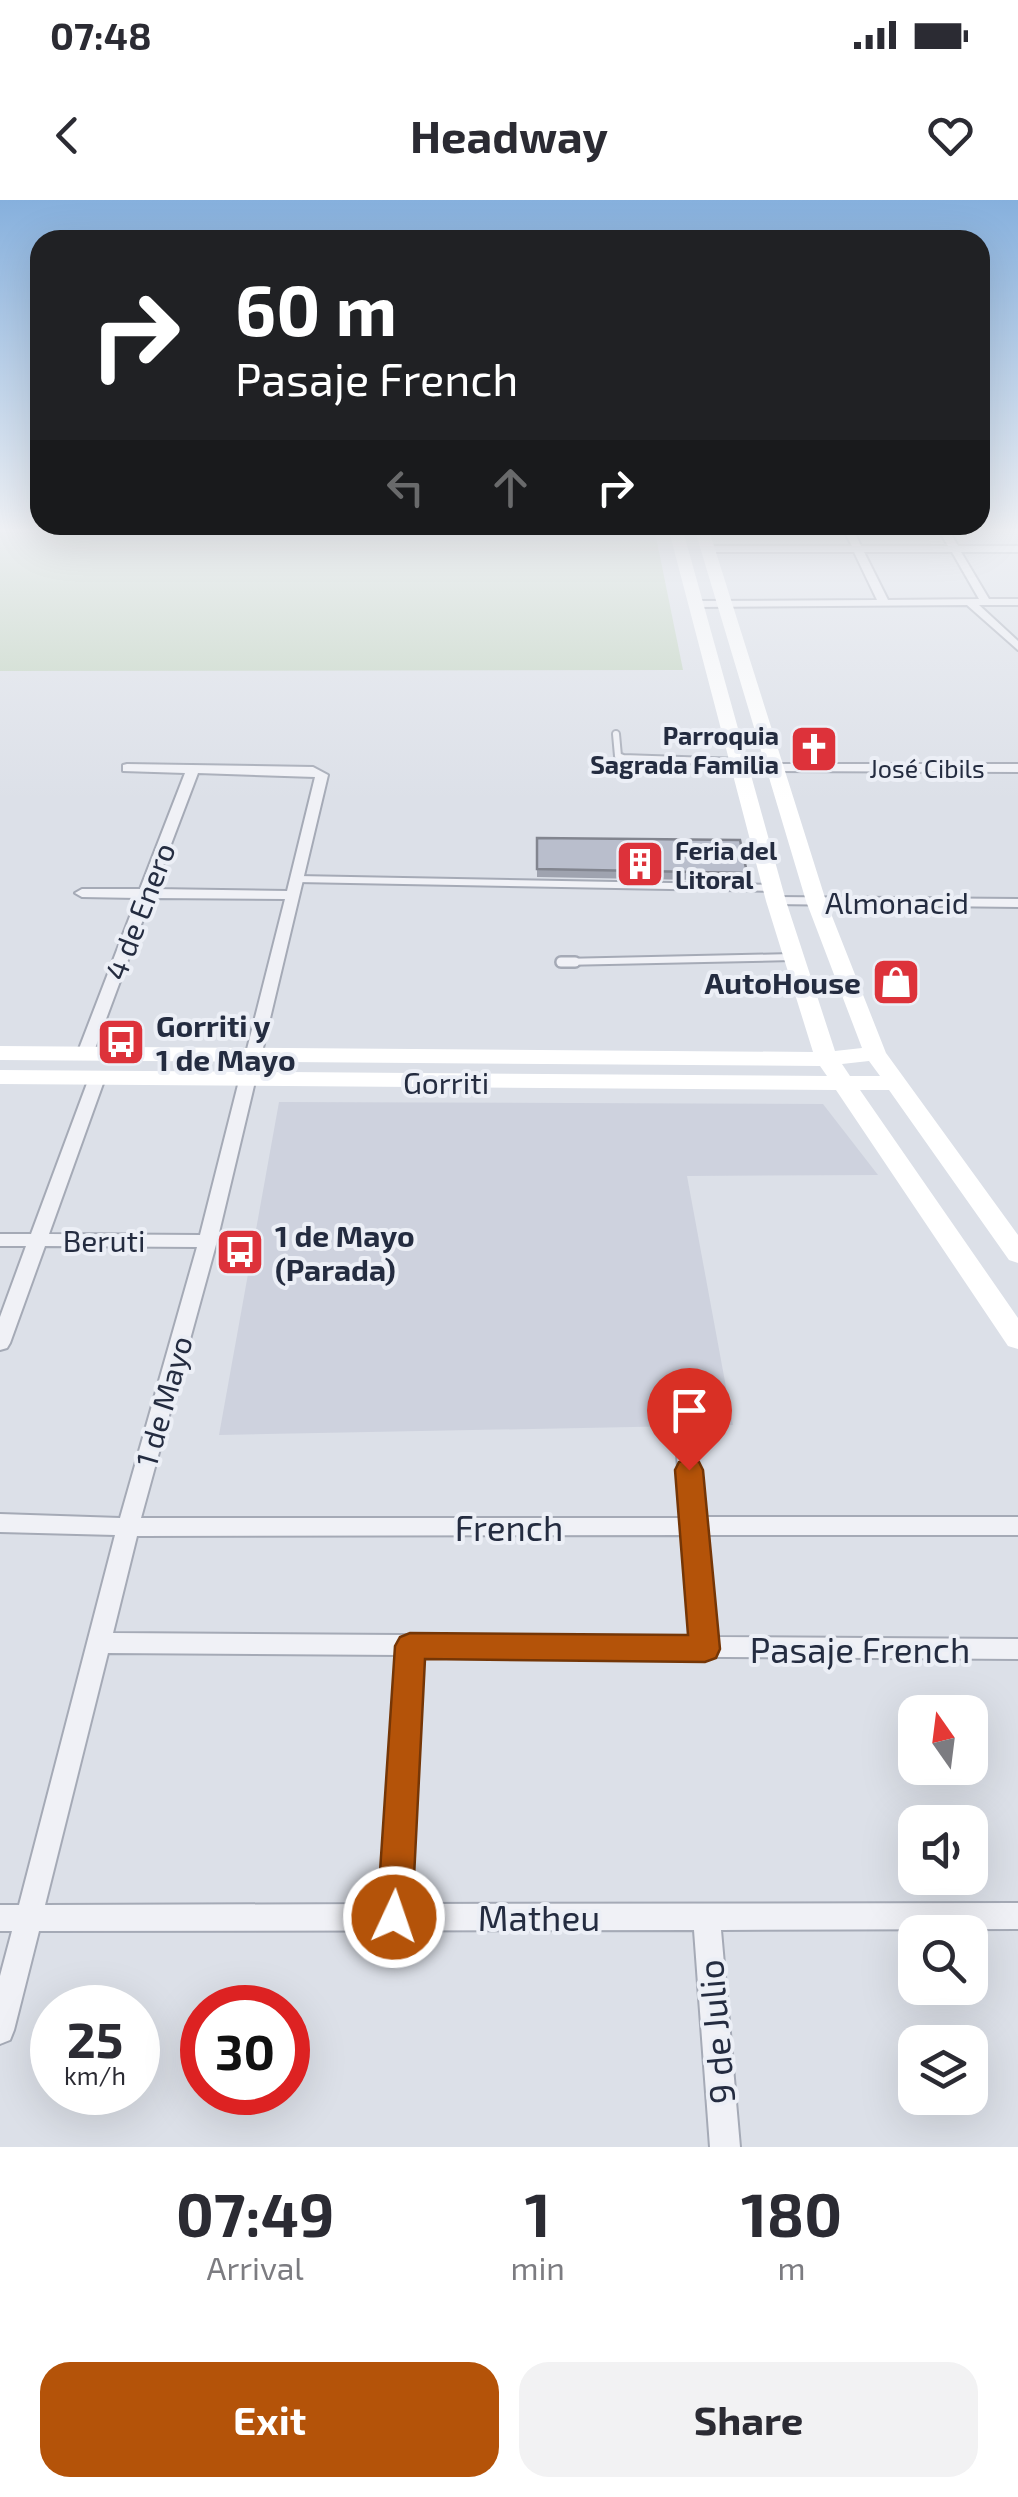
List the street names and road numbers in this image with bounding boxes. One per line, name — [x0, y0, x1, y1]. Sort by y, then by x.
street label: José Cibils — [869, 753, 985, 783]
street label: 4 de Enero — [96, 837, 182, 985]
street label: Almonacid — [825, 884, 969, 920]
street label: Gorriti — [403, 1064, 489, 1100]
street label: Beruti — [63, 1222, 145, 1258]
street label: 1 de Mayo — [127, 1332, 199, 1470]
street label: French — [455, 1506, 563, 1548]
street label: Pasaje French — [750, 1628, 970, 1670]
street label: Matheu — [478, 1896, 600, 1938]
street label: 9 de Julio — [688, 1958, 742, 2106]

